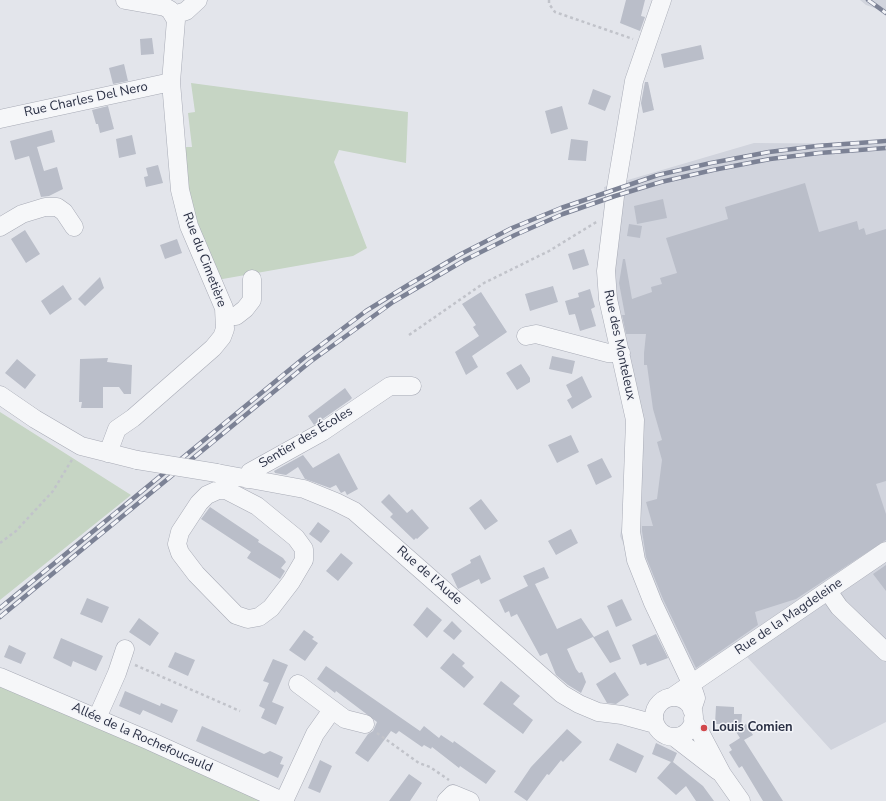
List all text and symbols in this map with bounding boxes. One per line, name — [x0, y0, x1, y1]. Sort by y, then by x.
street label: Rue Charles Del Nero — [23, 79, 149, 121]
street label: Rue du Cimetière — [179, 210, 229, 310]
street label: Rue des Monteleux — [600, 288, 638, 402]
street label: Sentier des Écoles — [256, 404, 356, 472]
street label: Rue de l'Aude — [393, 543, 465, 609]
street label: Rue de la Magdeleine — [732, 575, 846, 659]
street label: Allée de la Rochefoucauld — [69, 700, 215, 776]
place label: Louis Comien — [712, 720, 793, 736]
marker: Louis Comien — [699, 723, 709, 733]

